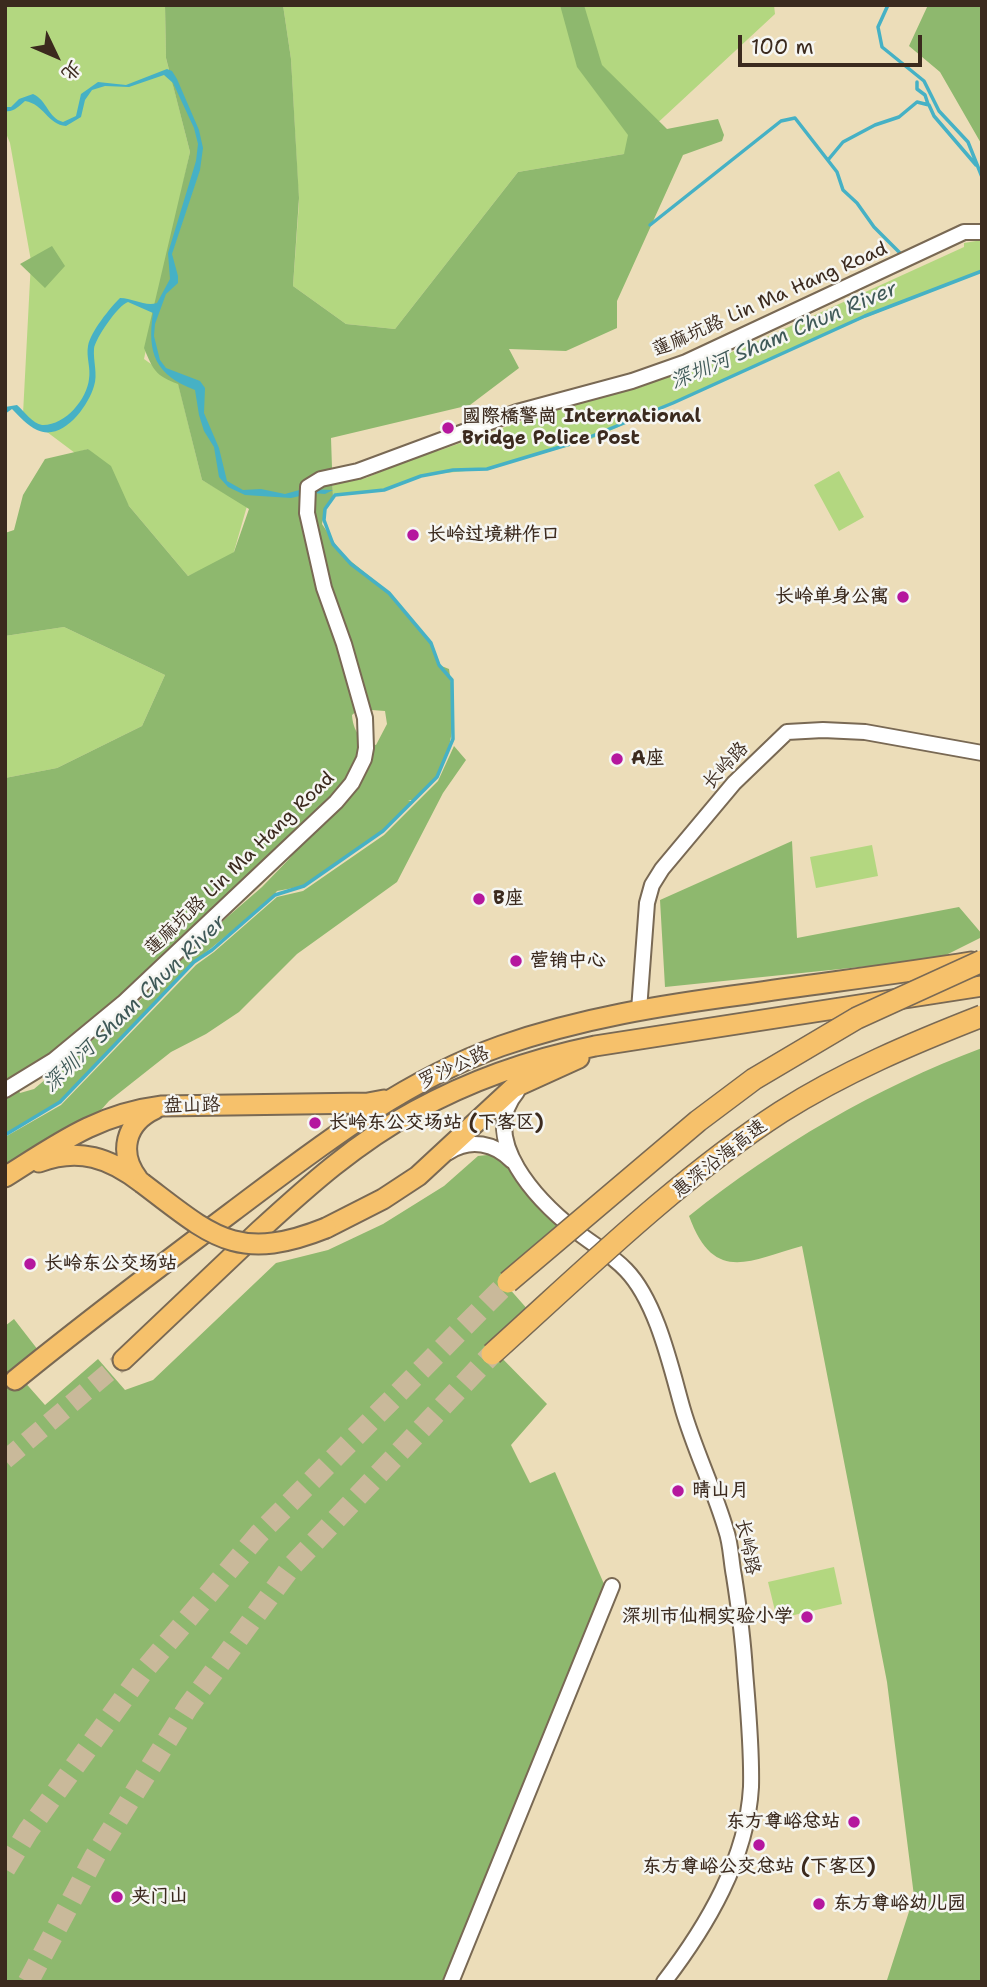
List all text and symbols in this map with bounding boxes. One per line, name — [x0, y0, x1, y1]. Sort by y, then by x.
north arrow — [21, 21, 91, 91]
scale bar — [742, 21, 926, 65]
text: 100 m — [751, 33, 814, 61]
text: 北 — [56, 55, 87, 86]
street label: 蓮麻坑路 Lin Ma Hang Road — [649, 238, 891, 362]
water label: 深圳河 Sham Chun River — [667, 277, 901, 395]
place label: 國際橋警崗 International Bridge Police Post — [462, 406, 701, 450]
marker: 國際橋警崗 International Bridge Police Post — [440, 420, 456, 436]
place label: 长岭过境耕作口 — [427, 524, 560, 546]
marker: 长岭过境耕作口 — [405, 527, 421, 543]
place label: 长岭单身公寓 — [775, 586, 889, 608]
marker: 长岭单身公寓 — [895, 589, 911, 605]
street label: 长岭路 — [698, 737, 754, 795]
place label: A座 — [631, 748, 665, 770]
marker: A座 — [609, 751, 625, 767]
street label: 蓮麻坑路 Lin Ma Hang Road — [140, 767, 340, 961]
place label: B座 — [493, 888, 524, 910]
marker: B座 — [471, 891, 487, 907]
water label: 深圳河 Sham Chun River — [38, 910, 232, 1098]
place label: 营销中心 — [530, 950, 606, 972]
marker: 营销中心 — [508, 953, 524, 969]
street label: 罗沙公路 — [415, 1042, 493, 1094]
street label: 盘山路 — [163, 1094, 221, 1118]
place label: 长岭东公交场站 (下客区) — [329, 1112, 544, 1134]
marker: 长岭东公交场站 (下客区) — [307, 1115, 323, 1131]
street label: 惠深沿海高速 — [668, 1115, 772, 1203]
place label: 长岭东公交场站 — [44, 1253, 177, 1275]
marker: 长岭东公交场站 — [22, 1256, 38, 1272]
place label: 晴山月 — [692, 1480, 749, 1502]
marker: 晴山月 — [670, 1483, 686, 1499]
street label: 长岭路 — [730, 1517, 764, 1577]
place label: 深圳市仙桐实验小学 — [622, 1606, 793, 1628]
marker: 深圳市仙桐实验小学 — [799, 1609, 815, 1625]
place label: 东方尊峪总站 — [726, 1811, 840, 1833]
marker: 东方尊峪总站 — [846, 1814, 862, 1830]
marker: 东方尊峪公交总站 (下客区) — [751, 1837, 767, 1853]
place label: 东方尊峪公交总站 (下客区) — [642, 1856, 876, 1878]
place label: 夹门山 — [131, 1886, 188, 1908]
marker: 夹门山 — [109, 1889, 125, 1905]
place label: 东方尊峪幼儿园 — [833, 1893, 966, 1915]
marker: 东方尊峪幼儿园 — [811, 1896, 827, 1912]

